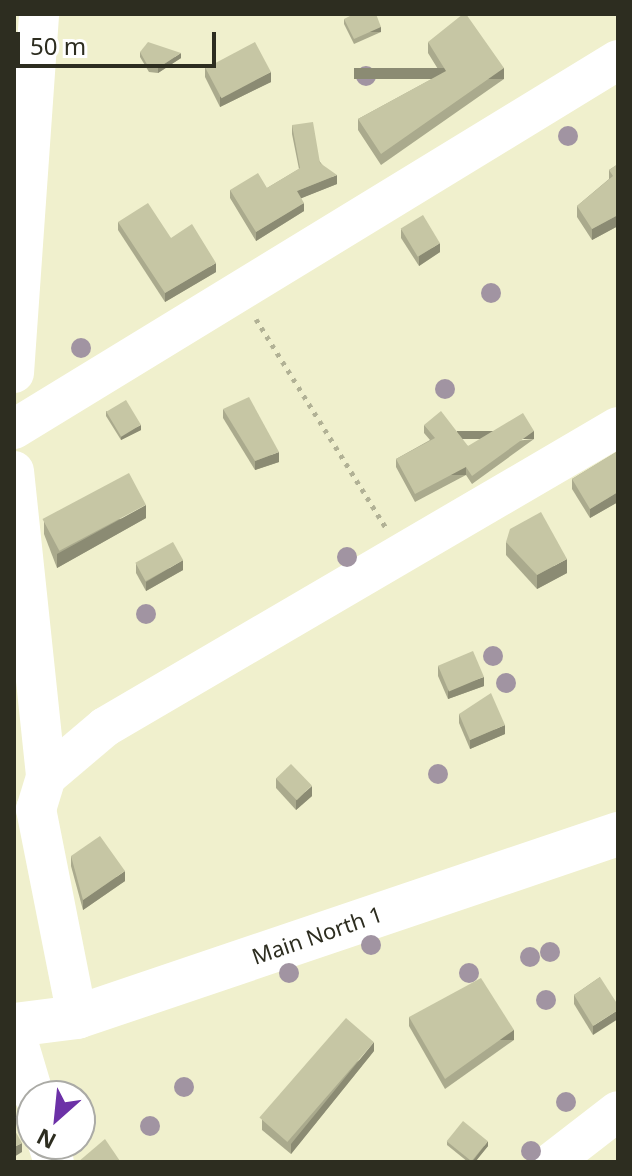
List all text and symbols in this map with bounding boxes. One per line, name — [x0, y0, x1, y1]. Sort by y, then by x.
scale bar — [20, 16, 220, 66]
text: 50 m — [30, 29, 86, 62]
street label: Main North 1 — [248, 900, 386, 970]
north arrow — [16, 1080, 96, 1160]
text: N — [31, 1122, 61, 1157]

